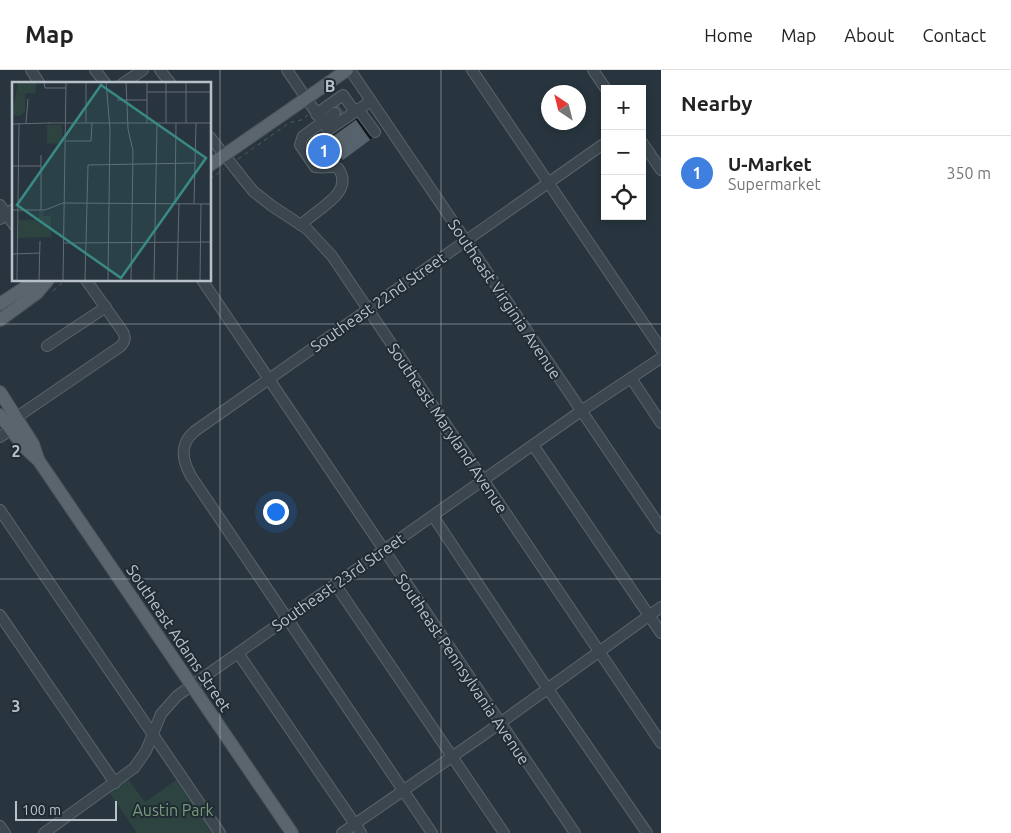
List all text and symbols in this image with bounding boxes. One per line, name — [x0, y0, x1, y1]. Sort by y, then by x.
text: Map — [25, 21, 74, 48]
text: Home — [704, 25, 753, 45]
text: Map — [781, 25, 816, 45]
text: About — [844, 25, 894, 45]
text: Contact — [922, 25, 986, 45]
text: B — [325, 77, 335, 95]
inset map — [12, 82, 211, 281]
north arrow — [541, 85, 586, 130]
map controls — [601, 85, 646, 220]
button: + — [601, 85, 646, 130]
text: Nearby — [681, 91, 752, 115]
button: − — [601, 130, 646, 175]
pin: 1 — [308, 132, 340, 170]
text: U-Market — [728, 153, 812, 175]
text: 1 — [692, 164, 702, 182]
text: 350 m — [946, 164, 991, 182]
button: locate — [601, 175, 646, 220]
text: Supermarket — [728, 175, 821, 193]
street label: Southeast Virginia Avenue — [445, 216, 565, 382]
street label: Southeast 22nd Street — [307, 248, 450, 356]
street label: Southeast Maryland Avenue — [384, 340, 512, 516]
text: 2 — [11, 442, 21, 460]
your location — [263, 499, 289, 525]
street label: Southeast 23rd Street — [268, 529, 408, 635]
street label: Southeast Adams Street — [123, 561, 235, 715]
street label: Southeast Pennsylvania Avenue — [392, 570, 534, 768]
text: 3 — [11, 697, 21, 715]
scale bar — [15, 798, 118, 821]
park label: Austin Park — [132, 801, 214, 819]
text: 100 m — [22, 802, 61, 818]

